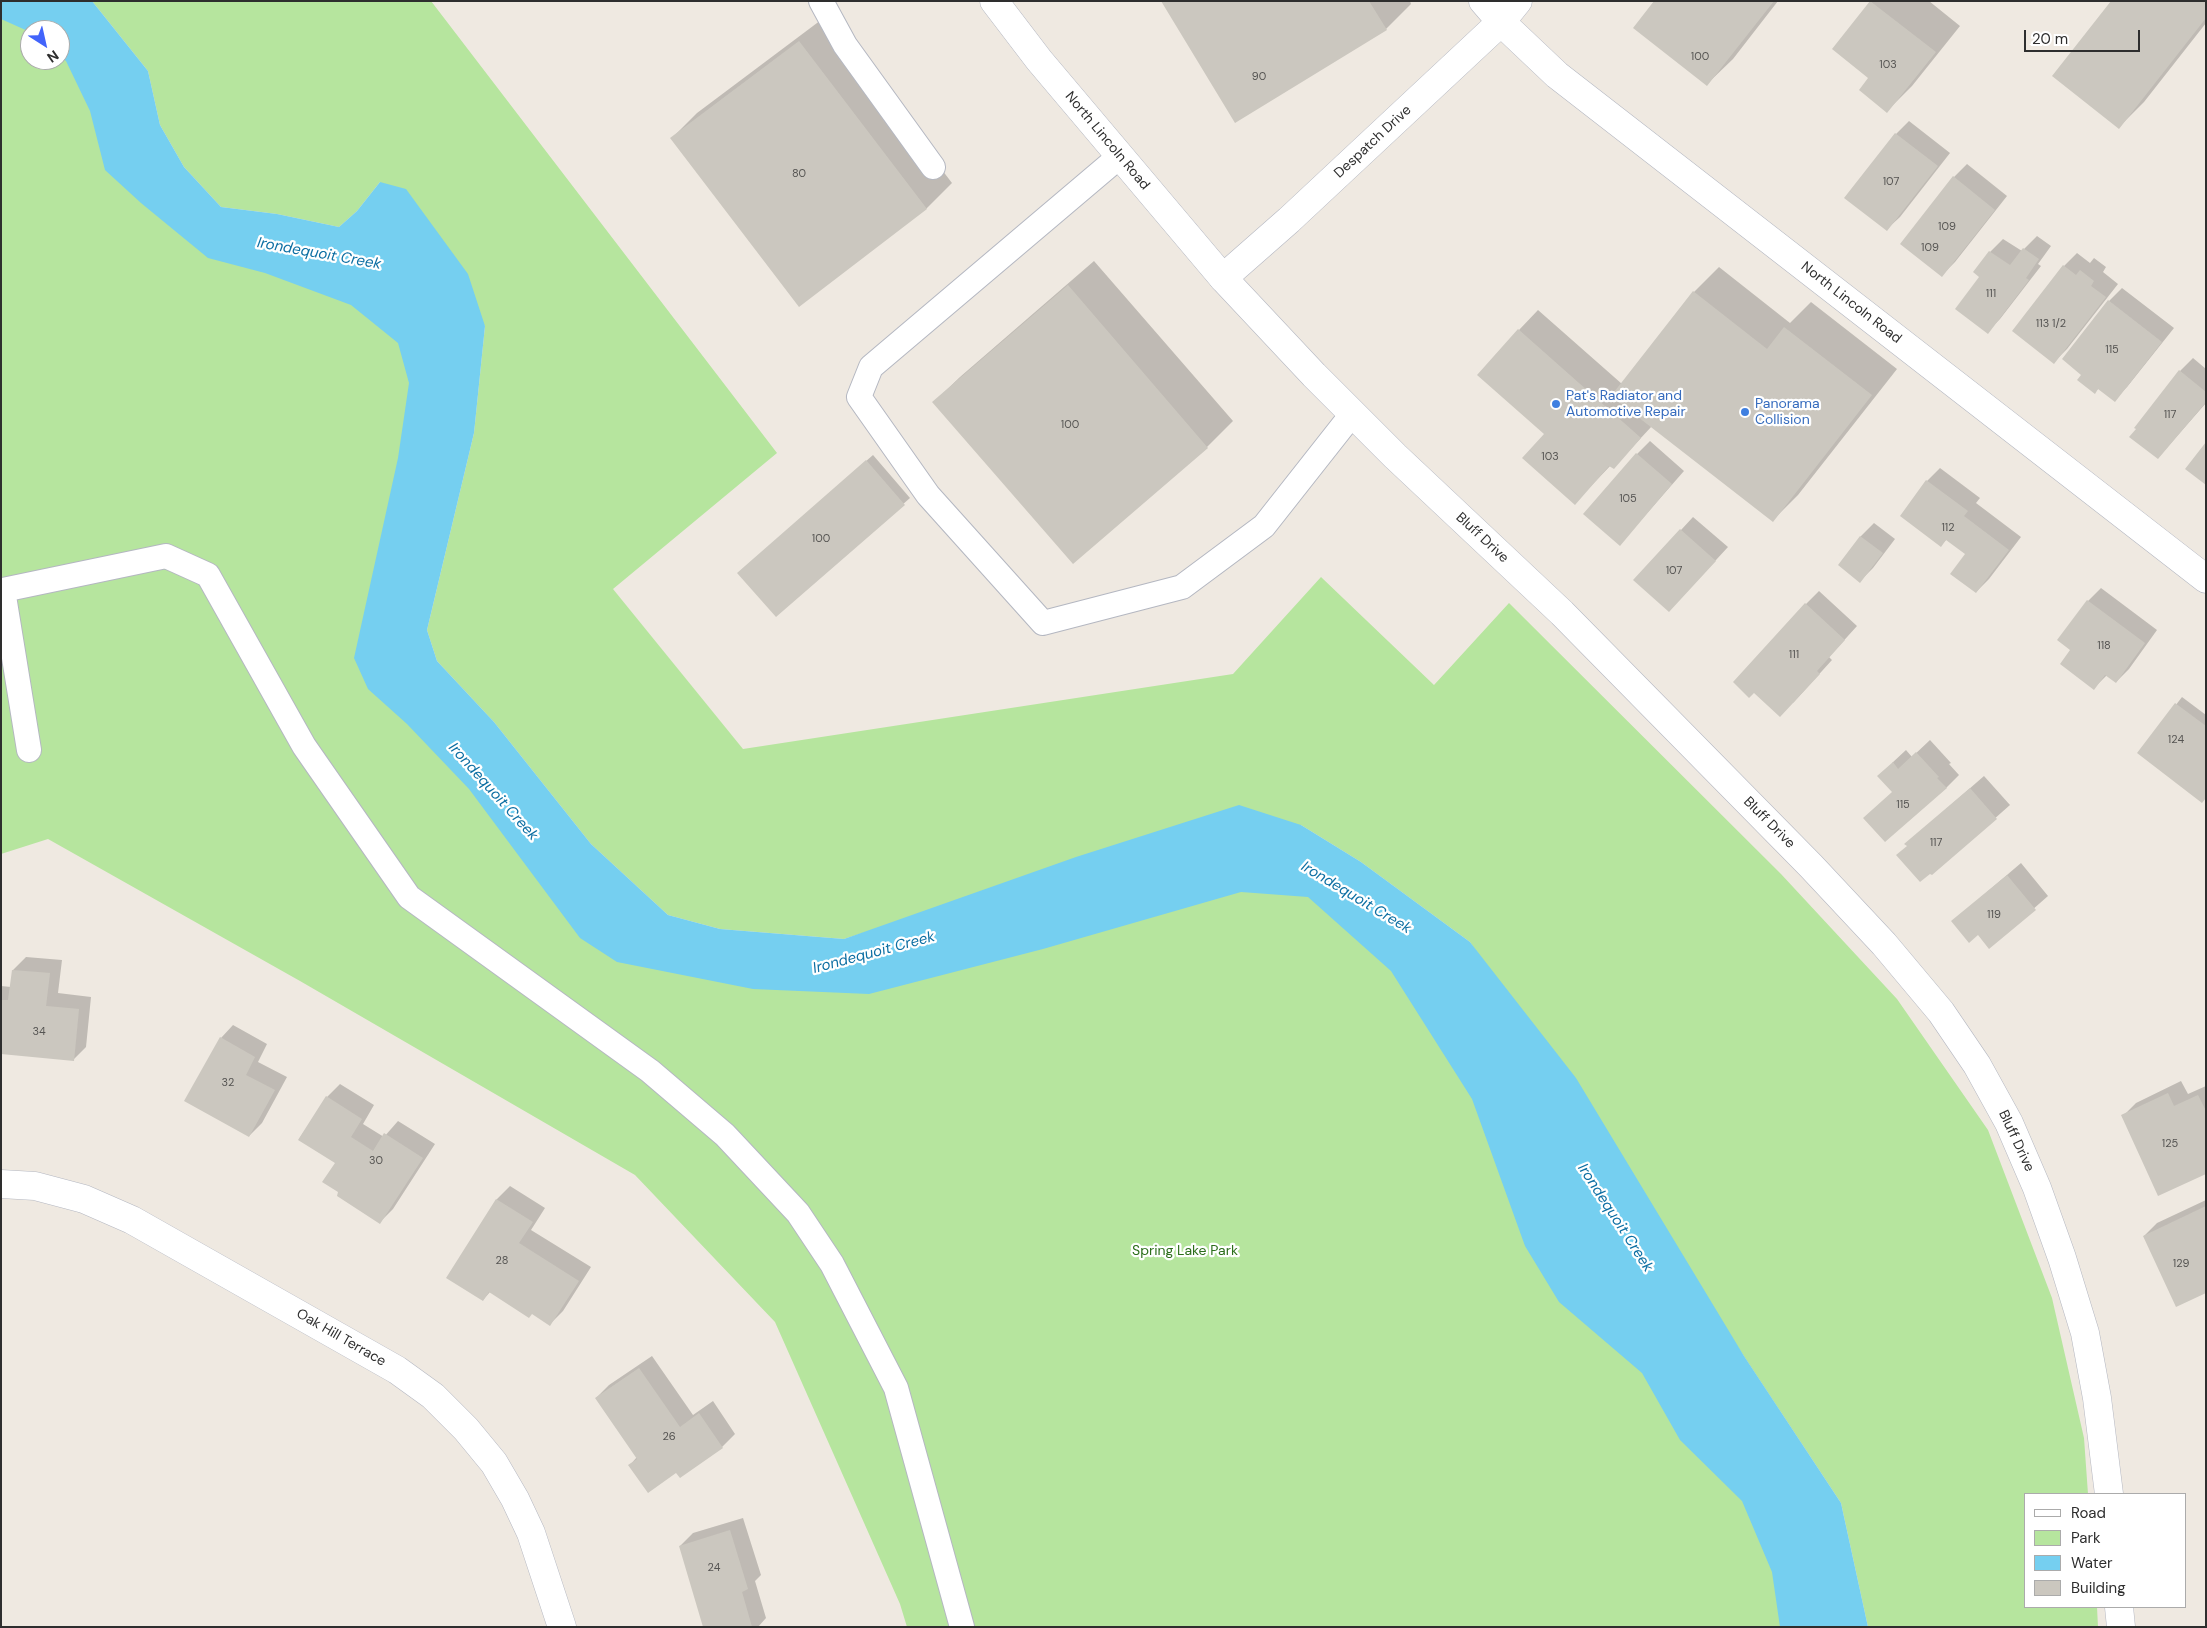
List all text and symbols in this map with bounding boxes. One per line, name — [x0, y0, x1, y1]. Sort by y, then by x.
north arrow — [20, 20, 70, 70]
scale bar — [2027, 20, 2143, 52]
text: 20 m — [2032, 29, 2068, 49]
text: N — [44, 46, 62, 67]
house number: 100 — [1691, 50, 1709, 64]
house number: 103 — [1879, 58, 1897, 72]
house number: 90 — [1252, 70, 1266, 84]
street label: North Lincoln Road — [1061, 88, 1153, 194]
street label: Despatch Drive — [1331, 102, 1415, 182]
house number: 80 — [792, 167, 806, 181]
house number: 107 — [1883, 175, 1899, 189]
house number: 109 — [1938, 220, 1956, 234]
water label: Irondequoit Creek — [256, 234, 382, 274]
house number: 109 — [1921, 241, 1939, 255]
street label: North Lincoln Road — [1797, 259, 1905, 347]
house number: 111 — [1986, 287, 1996, 301]
house number: 113 1/2 — [2036, 317, 2066, 331]
house number: 115 — [2105, 343, 2119, 357]
place label: Pat's Radiator and Automotive Repair — [1566, 388, 1686, 421]
place label: Panorama Collision — [1755, 396, 1820, 428]
marker: Pat's Radiator and Automotive Repair — [1550, 398, 1562, 410]
marker: Panorama Collision — [1739, 406, 1751, 418]
house number: 117 — [2164, 408, 2176, 422]
house number: 100 — [1061, 418, 1079, 432]
house number: 103 — [1541, 450, 1559, 464]
house number: 105 — [1619, 492, 1637, 506]
street label: Bluff Drive — [1452, 509, 1512, 567]
house number: 112 — [1941, 521, 1955, 535]
house number: 100 — [812, 532, 830, 546]
house number: 107 — [1666, 564, 1682, 578]
house number: 118 — [2097, 639, 2111, 653]
house number: 111 — [1789, 648, 1799, 662]
house number: 124 — [2168, 733, 2184, 747]
water label: Irondequoit Creek — [444, 739, 542, 845]
street label: Bluff Drive — [1740, 794, 1798, 852]
house number: 115 — [1896, 798, 1910, 812]
house number: 117 — [1930, 836, 1942, 850]
water label: Irondequoit Creek — [1298, 858, 1414, 938]
house number: 119 — [1987, 908, 2001, 922]
water label: Irondequoit Creek — [811, 928, 937, 978]
house number: 34 — [32, 1025, 46, 1039]
house number: 32 — [222, 1076, 234, 1090]
street label: Bluff Drive — [1994, 1108, 2038, 1174]
house number: 125 — [2162, 1137, 2178, 1151]
house number: 30 — [369, 1154, 383, 1168]
water label: Irondequoit Creek — [1573, 1160, 1657, 1276]
park label: Spring Lake Park — [1132, 1243, 1238, 1259]
house number: 28 — [496, 1254, 508, 1268]
house number: 129 — [2173, 1257, 2189, 1271]
street label: Oak Hill Terrace — [293, 1306, 389, 1370]
house number: 26 — [662, 1430, 676, 1444]
legend — [2024, 1493, 2187, 1608]
text: Road — [2071, 1503, 2106, 1523]
text: Park — [2071, 1528, 2101, 1548]
text: Water — [2071, 1553, 2112, 1573]
house number: 24 — [708, 1561, 720, 1575]
text: Building — [2071, 1578, 2126, 1598]

